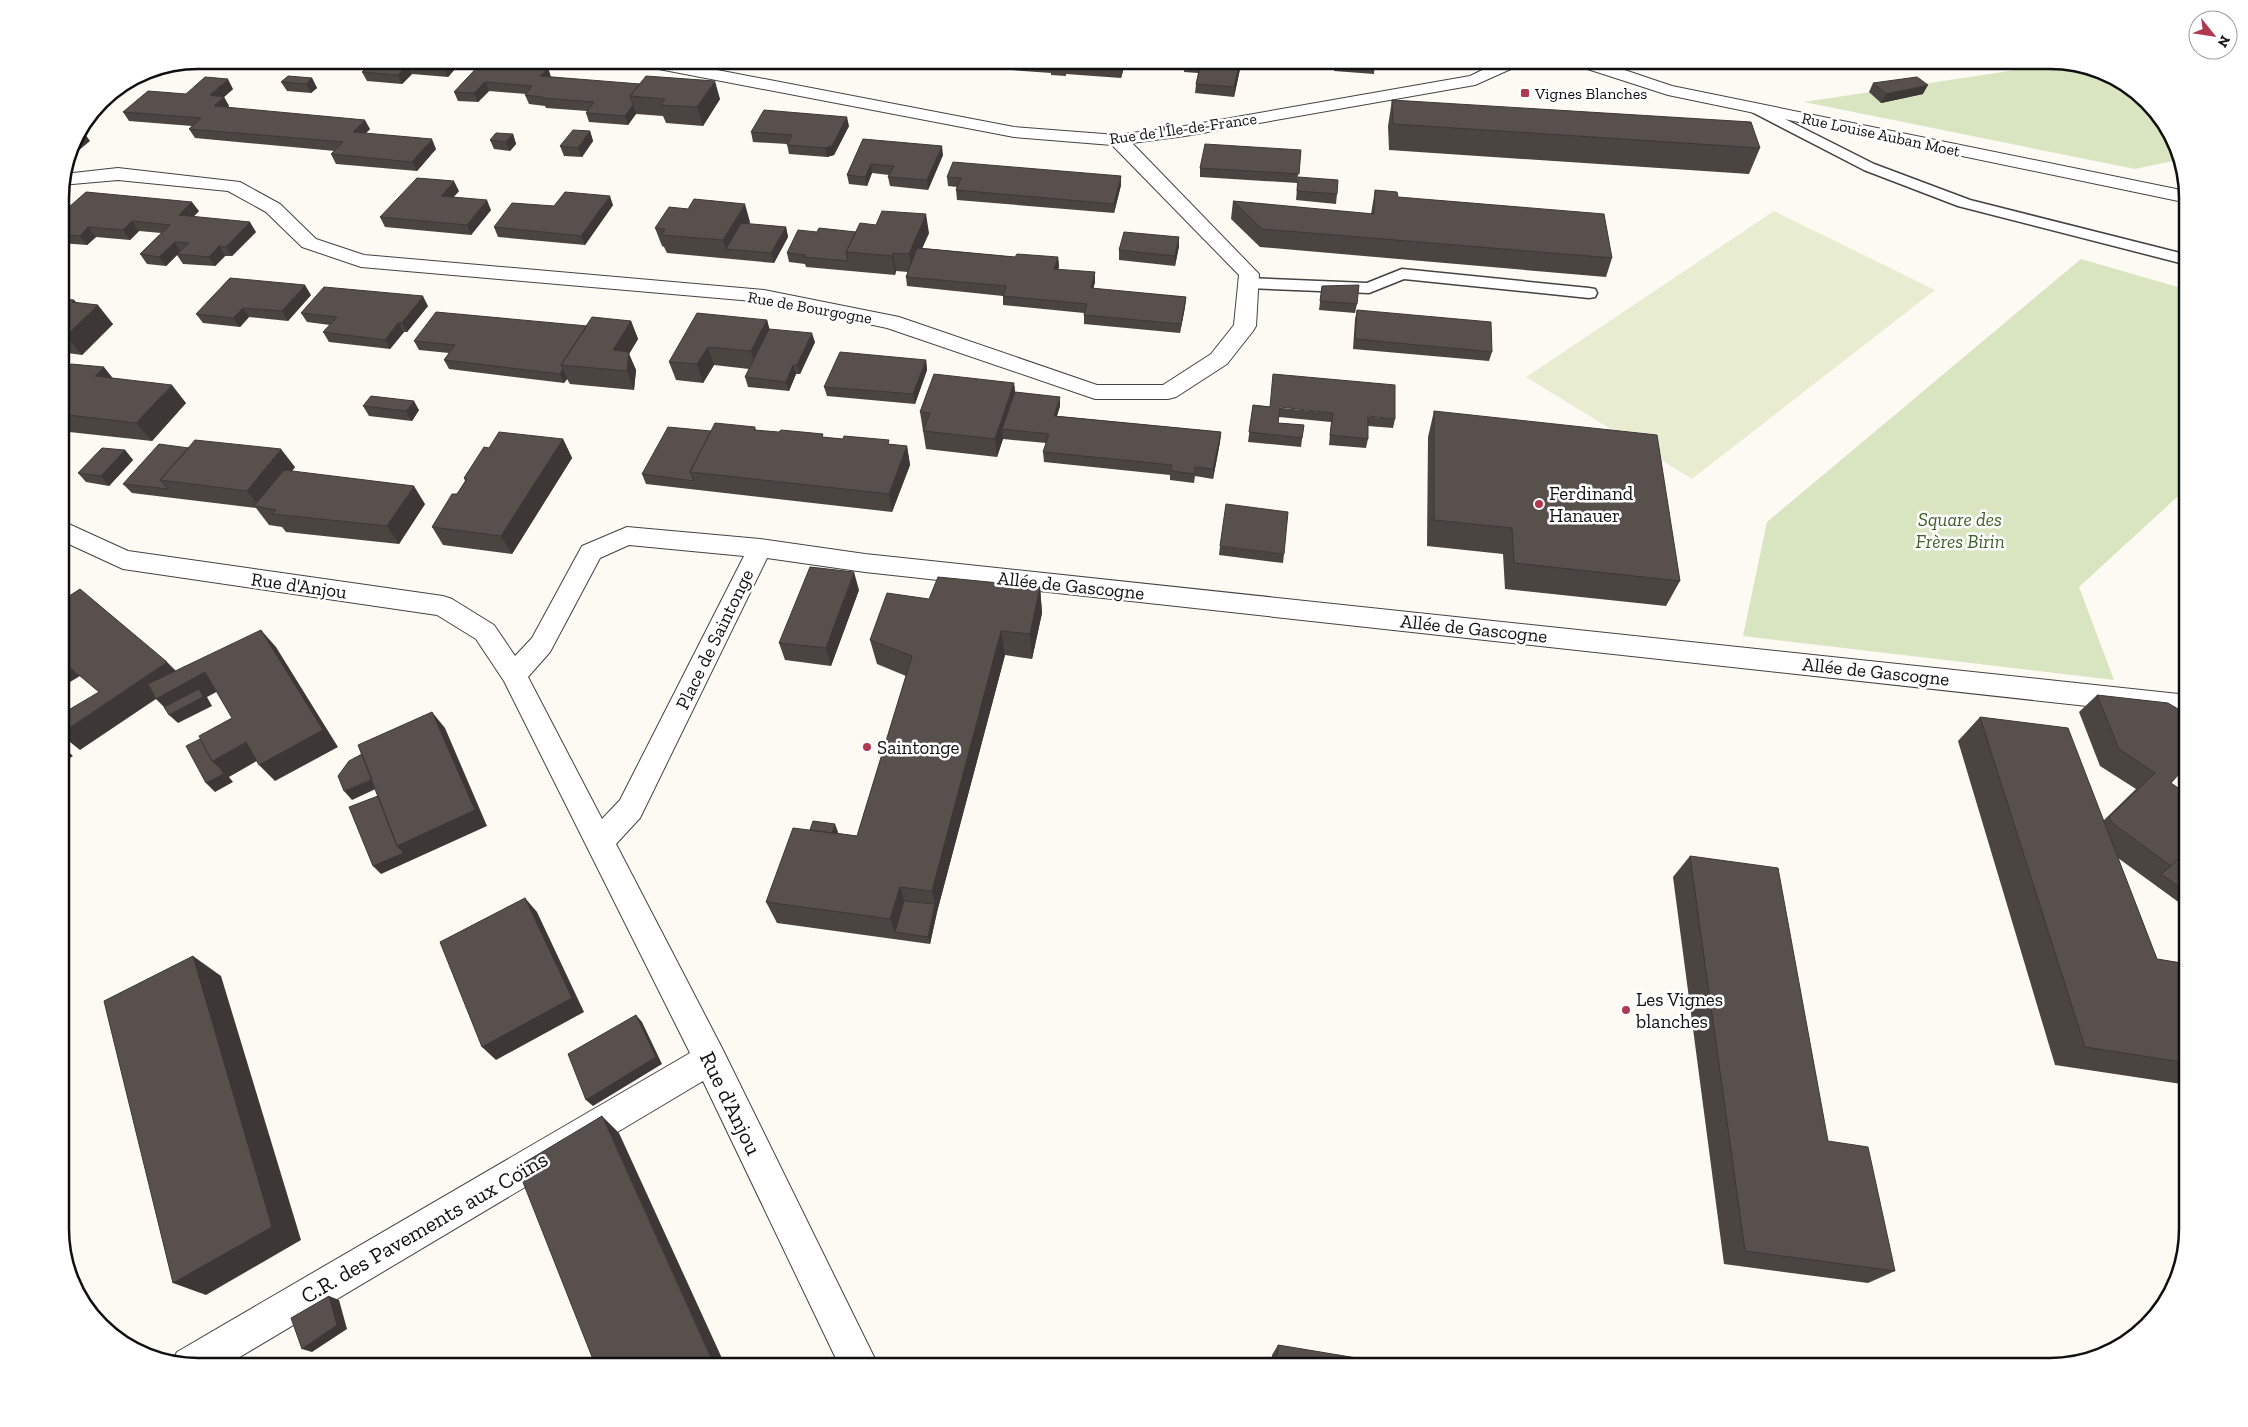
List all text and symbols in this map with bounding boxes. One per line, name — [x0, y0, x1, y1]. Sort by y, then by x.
north arrow — [2188, 10, 2238, 60]
text: N — [2214, 32, 2234, 50]
place label: Vignes Blanches — [1534, 84, 1647, 103]
marker: Vignes Blanches — [1519, 87, 1531, 99]
street label: Rue Louise Auban Moet — [1800, 108, 1962, 161]
street label: Rue de l'Île-de-France — [1108, 109, 1258, 148]
street label: Rue de Bourgogne — [746, 287, 874, 328]
place label: Ferdinand Hanauer — [1549, 482, 1634, 527]
marker: Ferdinand Hanauer — [1533, 498, 1545, 510]
park label: Square des Frères Birin — [1915, 508, 2005, 553]
street label: Place de Saintonge — [670, 565, 758, 713]
street label: Allée de Gascogne — [996, 566, 1146, 605]
street label: Rue d'Anjou — [249, 567, 349, 604]
street label: Allée de Gascogne — [1399, 609, 1549, 648]
street label: Allée de Gascogne — [1801, 652, 1951, 691]
place label: Saintonge — [877, 736, 960, 759]
marker: Saintonge — [861, 741, 873, 753]
place label: Les Vignes blanches — [1635, 988, 1723, 1033]
marker: Les Vignes blanches — [1620, 1004, 1632, 1016]
street label: Rue d'Anjou — [694, 1047, 768, 1160]
street label: C.R. des Pavements aux Coins — [296, 1146, 553, 1309]

